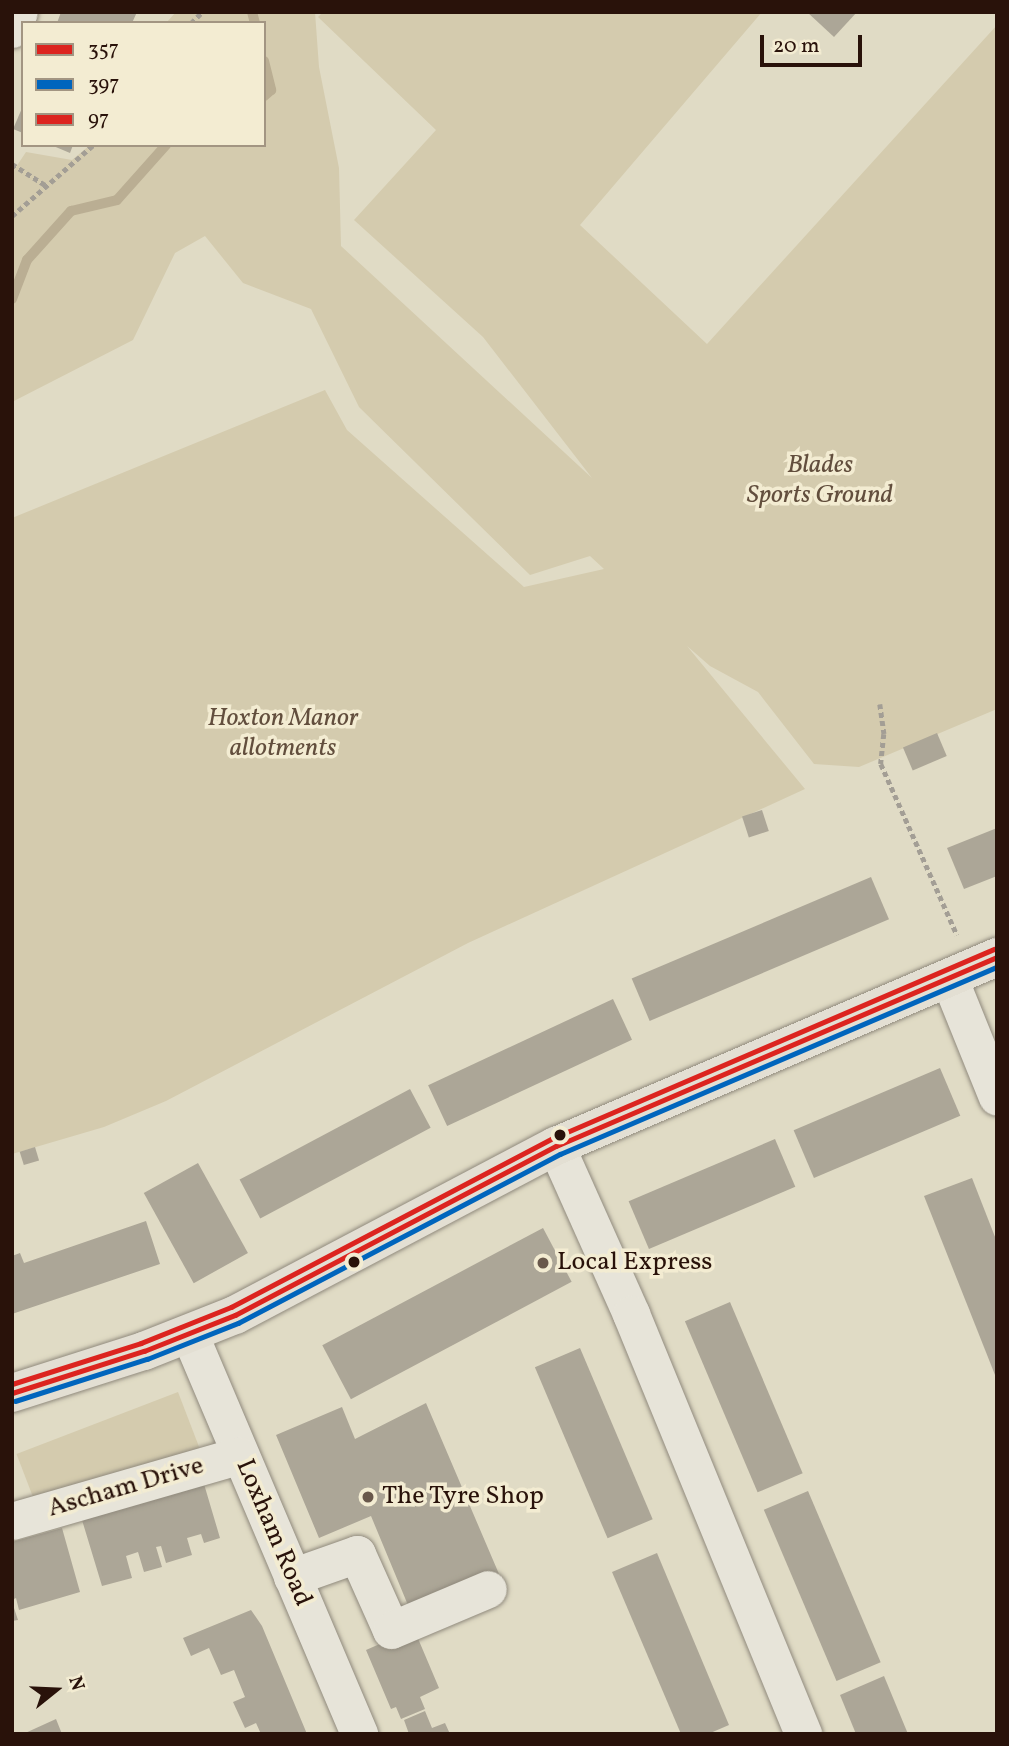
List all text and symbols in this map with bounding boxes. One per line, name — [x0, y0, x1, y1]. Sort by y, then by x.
legend — [21, 21, 266, 147]
scale bar — [764, 21, 866, 65]
text: 20 m — [773, 32, 819, 61]
text: 357 — [88, 35, 119, 64]
text: 397 — [88, 70, 119, 99]
text: 97 — [88, 105, 109, 134]
park label: Blades Sports Ground — [747, 450, 893, 512]
park label: Hoxton Manor allotments — [207, 703, 359, 764]
unlabelled marker — [553, 1128, 567, 1142]
place label: Local Express — [557, 1247, 712, 1279]
unlabelled marker — [347, 1255, 361, 1269]
marker: Local Express — [535, 1255, 551, 1271]
street label: Ascham Drive — [45, 1451, 207, 1525]
street label: Loxham Road — [228, 1455, 318, 1611]
place label: The Tyre Shop — [382, 1481, 545, 1513]
marker: The Tyre Shop — [360, 1489, 376, 1505]
north arrow — [21, 1655, 91, 1725]
text: N — [61, 1673, 90, 1694]

